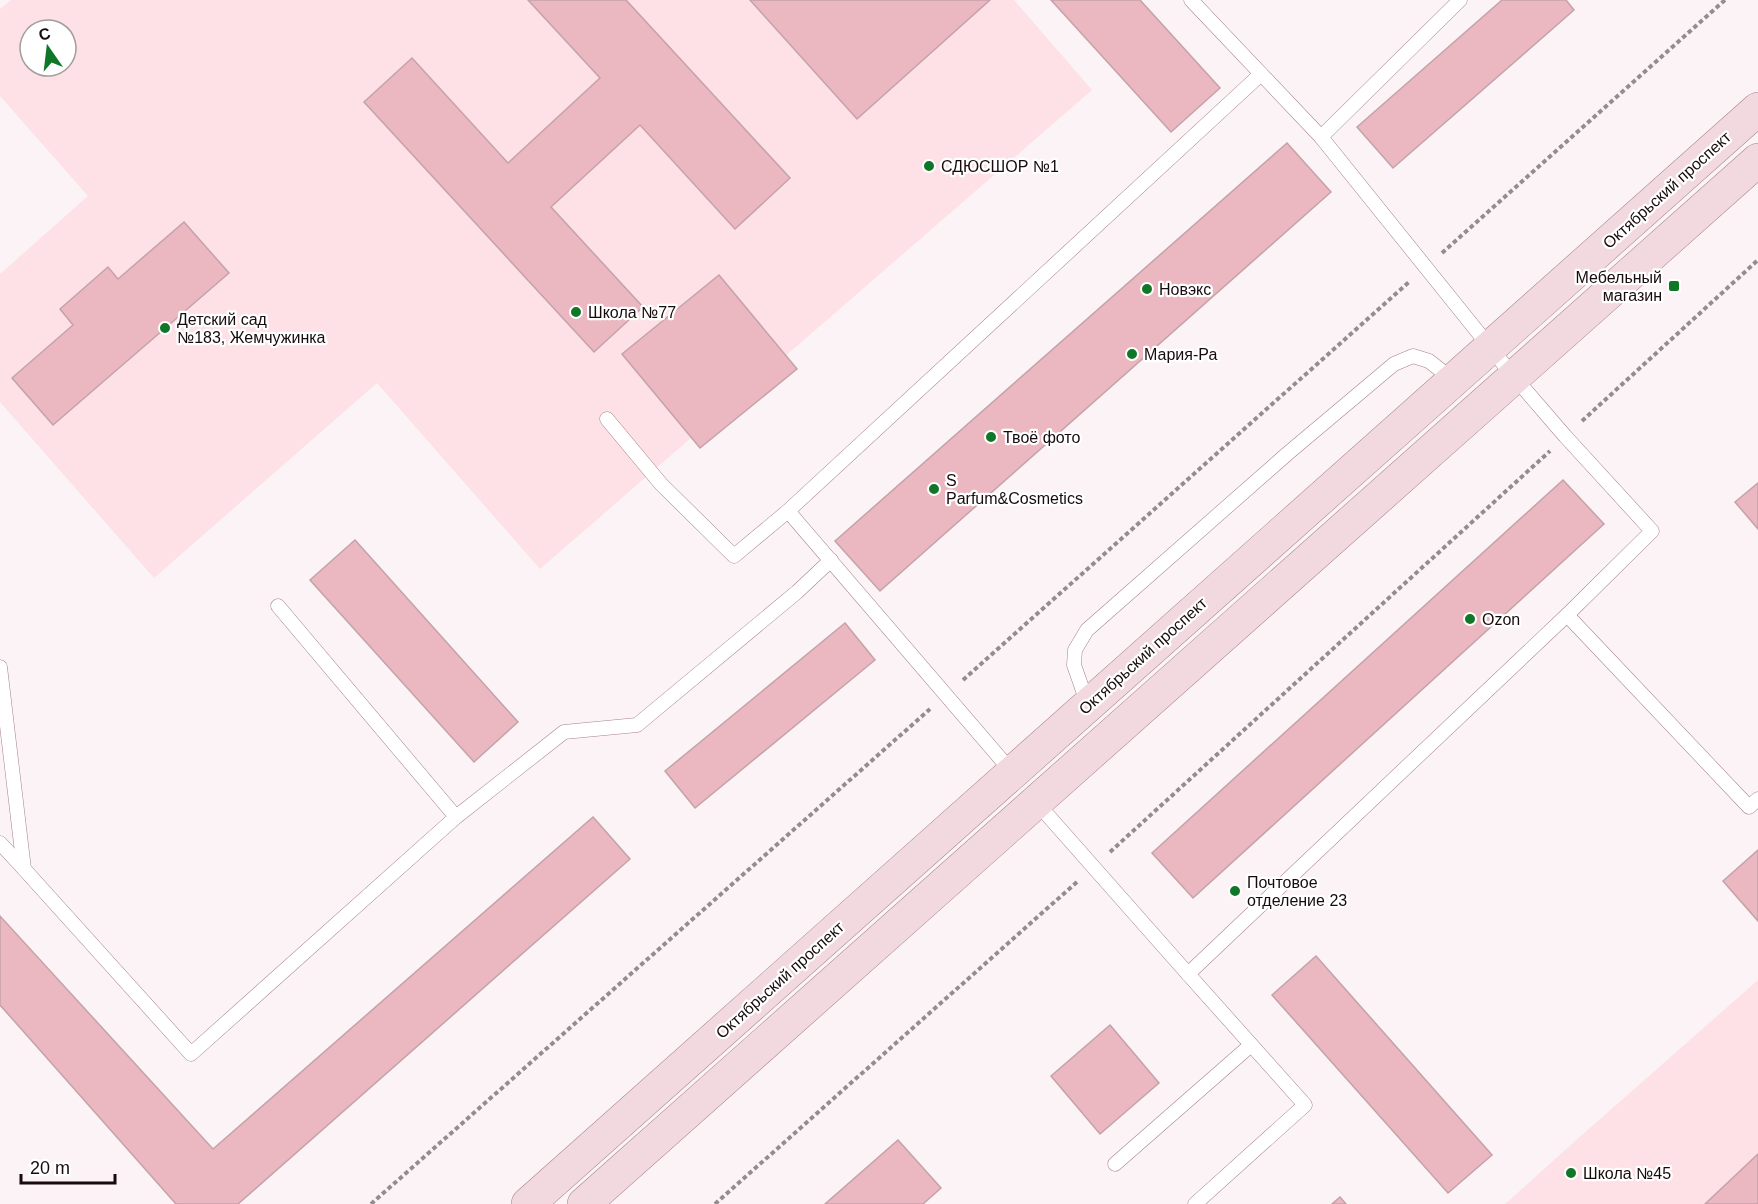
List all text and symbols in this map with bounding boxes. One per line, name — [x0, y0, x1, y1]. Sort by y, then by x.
north arrow — [18, 18, 78, 78]
text: С — [37, 24, 53, 44]
street label: Октябрьский проспект — [1600, 128, 1735, 252]
place label: СДЮСШОР №1 — [941, 158, 1059, 175]
marker: СДЮСШОР №1 — [922, 159, 936, 173]
place label: Мебельный магазин — [1575, 269, 1662, 304]
marker: Мебельный магазин — [1667, 279, 1681, 293]
place label: Новэкс — [1159, 281, 1211, 298]
marker: Новэкс — [1140, 282, 1154, 296]
place label: Школа №77 — [588, 304, 676, 321]
marker: Школа №77 — [569, 305, 583, 319]
place label: Детский сад №183, Жемчужинка — [177, 311, 326, 346]
marker: Детский сад №183, Жемчужинка — [158, 321, 172, 335]
place label: Мария-Ра — [1144, 346, 1217, 363]
marker: Мария-Ра — [1125, 347, 1139, 361]
place label: Твоё фото — [1003, 429, 1080, 446]
marker: Твоё фото — [984, 430, 998, 444]
place label: S Parfum&Cosmetics — [946, 472, 1083, 507]
marker: S Parfum&Cosmetics — [927, 482, 941, 496]
street label: Октябрьский проспект — [1076, 594, 1211, 718]
place label: Ozon — [1482, 611, 1520, 628]
marker: Ozon — [1463, 612, 1477, 626]
place label: Почтовое отделение 23 — [1247, 874, 1347, 909]
marker: Почтовое отделение 23 — [1228, 884, 1242, 898]
street label: Октябрьский проспект — [713, 918, 848, 1042]
scale bar — [21, 1147, 116, 1185]
text: 20 m — [30, 1158, 70, 1178]
place label: Школа №45 — [1583, 1165, 1671, 1182]
marker: Школа №45 — [1564, 1166, 1578, 1180]

